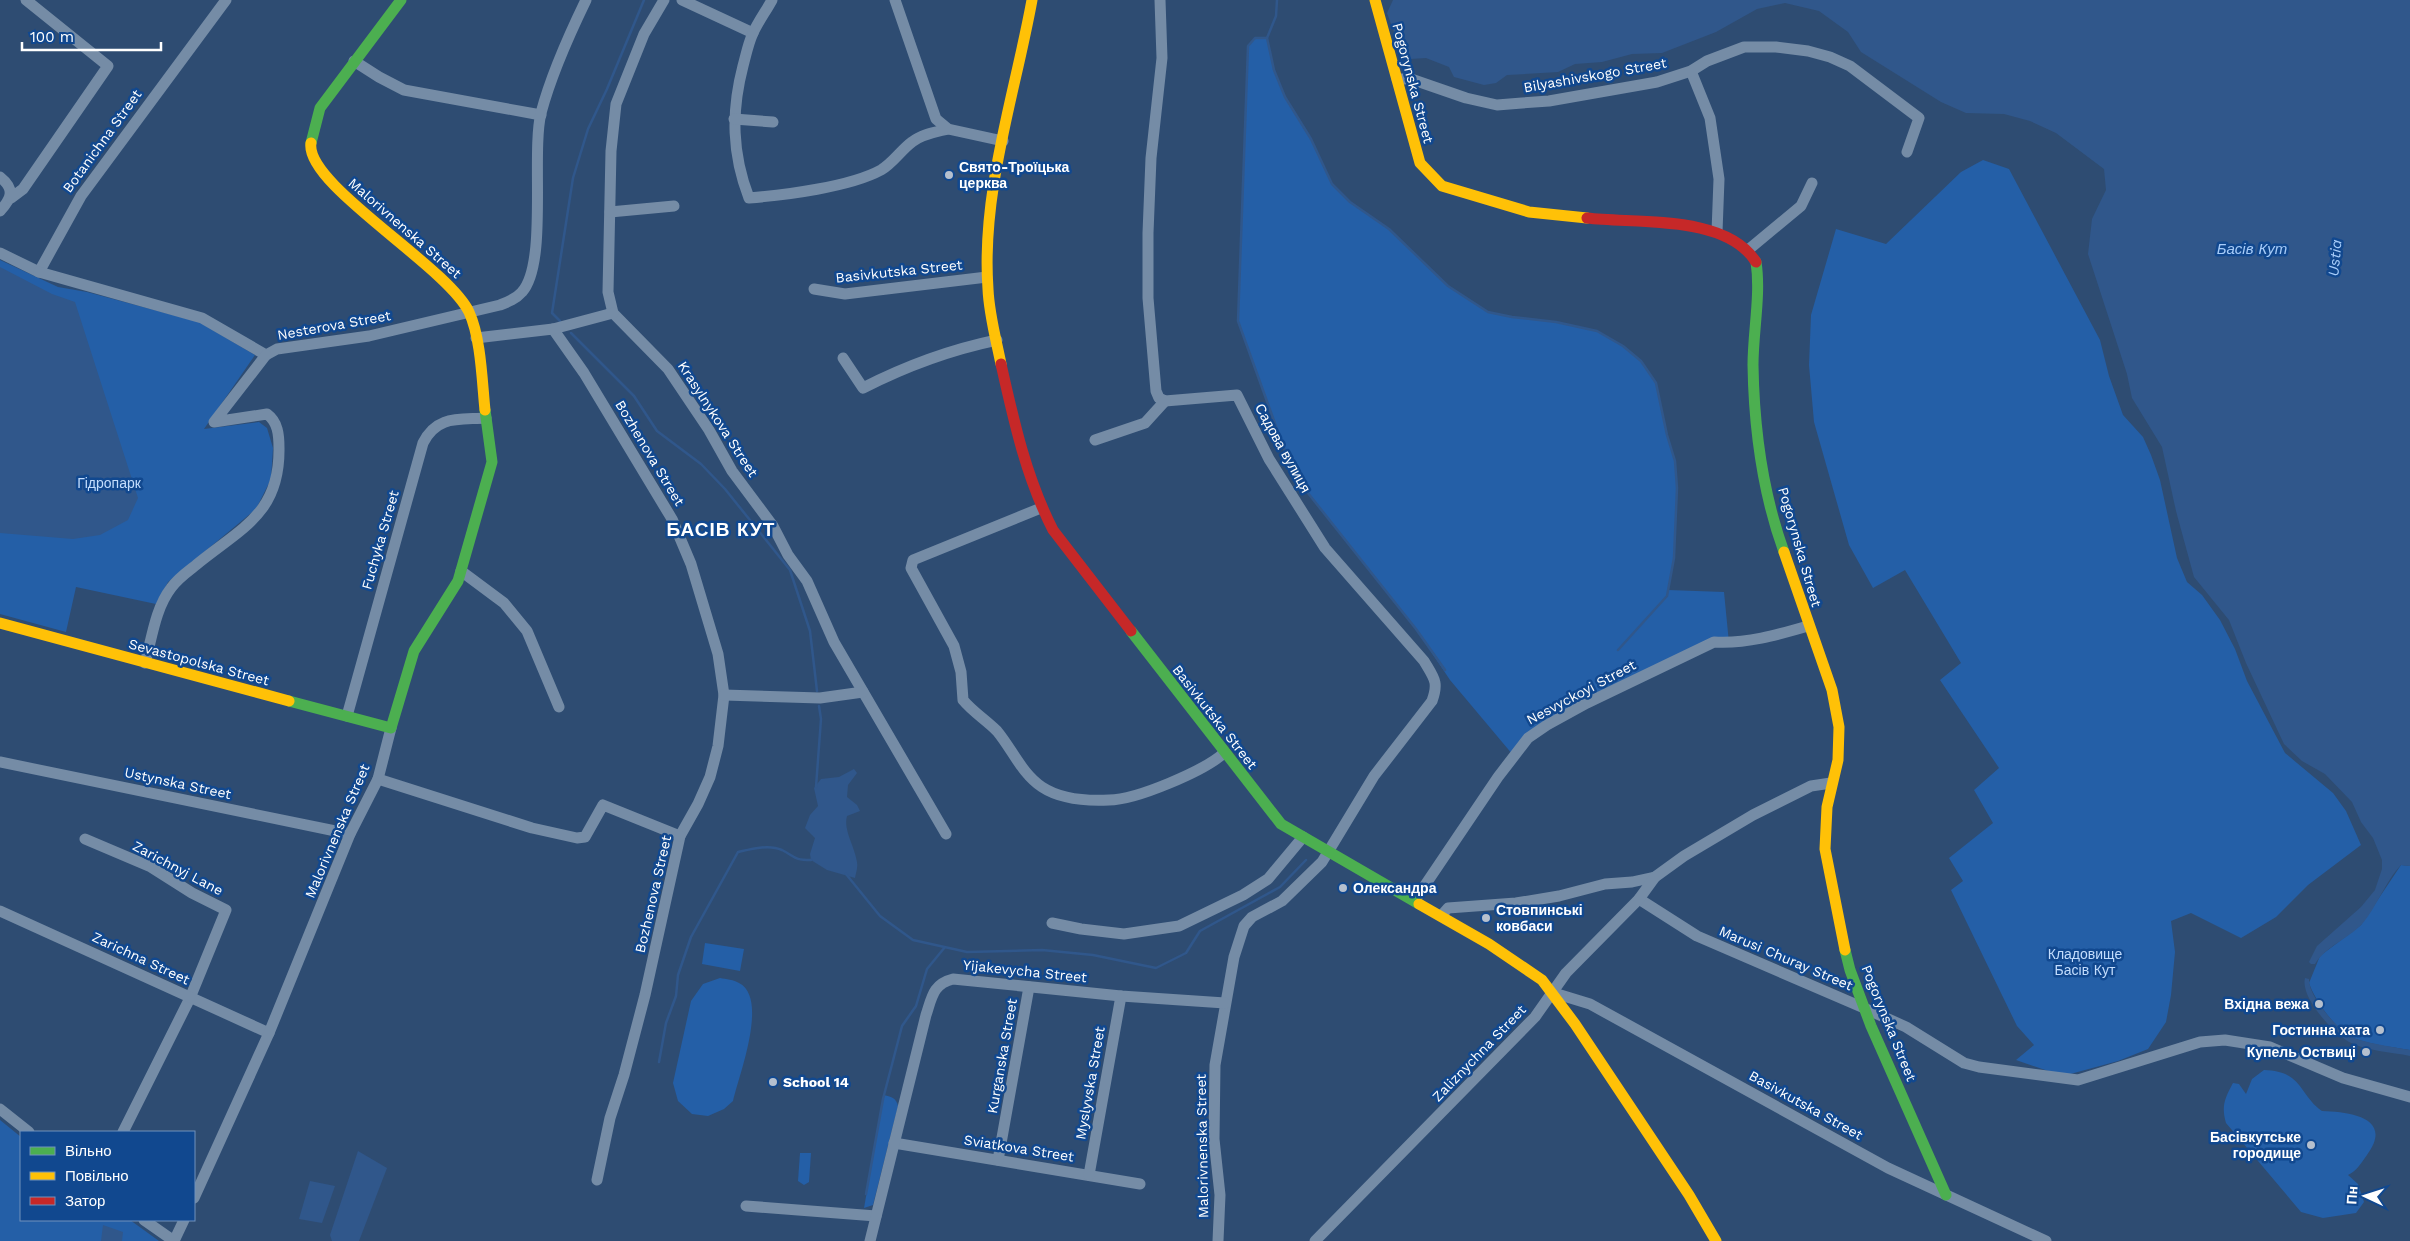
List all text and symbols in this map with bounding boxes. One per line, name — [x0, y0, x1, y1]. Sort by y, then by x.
scale bar — [22, 20, 161, 52]
street label: Pogorynska Street — [1389, 21, 1437, 145]
text: 100 m — [30, 28, 74, 46]
street label: Bilyashivskogo Street — [1522, 55, 1668, 95]
street label: Botanichna Street — [59, 86, 145, 196]
place label: Свято-Троїцька церква — [959, 159, 1070, 191]
marker: Свято-Троїцька церква — [943, 169, 955, 181]
street label: Malorivnenska Street — [345, 175, 465, 281]
water label: Ustia — [2324, 239, 2346, 277]
water label: Басів Кут — [2217, 240, 2287, 258]
street label: Basivkutska Street — [835, 256, 963, 286]
street label: Nesterova Street — [276, 307, 392, 343]
street label: Krasylnykova Street — [675, 358, 761, 480]
street label: Bozhenova Street — [612, 397, 688, 509]
street label: Садова вулиця — [1252, 401, 1314, 495]
park label: Гідропарк — [77, 475, 142, 491]
street label: Pogorynska Street — [1775, 485, 1825, 609]
street label: Fuchyka Street — [358, 488, 402, 591]
district label: БАСІВ КУТ — [667, 518, 775, 541]
street label: Sevastopolska Street — [127, 636, 271, 688]
street label: Nesvyckoyi Street — [1524, 656, 1639, 728]
street label: Basivkutska Street — [1169, 662, 1261, 772]
street label: Malorivnenska Street — [301, 761, 373, 901]
street label: Ustynska Street — [123, 764, 233, 802]
street label: Bozhenova Street — [632, 833, 674, 954]
street label: Zarichnyj Lane — [130, 837, 226, 899]
place label: Олександра — [1353, 880, 1437, 896]
marker: Олександра — [1337, 882, 1349, 894]
place label: Стовпинські ковбаси — [1496, 902, 1583, 934]
marker: Стовпинські ковбаси — [1480, 912, 1492, 924]
street label: Marusi Churay Street — [1717, 923, 1855, 993]
street label: Zarichna Street — [90, 928, 192, 988]
park label: Кладовище Басів Кут — [2048, 946, 2122, 978]
street label: Yijakevycha Street — [962, 957, 1088, 985]
street label: Pogorynska Street — [1858, 963, 1920, 1084]
place label: Вхідна вежа — [2224, 996, 2309, 1012]
street label: Kurganska Street — [984, 997, 1020, 1115]
marker: Вхідна вежа — [2313, 998, 2325, 1010]
street label: Zaliznychna Street — [1429, 1001, 1529, 1104]
place label: Гостинна хата — [2272, 1022, 2370, 1038]
marker: Гостинна хата — [2374, 1024, 2386, 1036]
street label: Myslyvska Street — [1072, 1025, 1108, 1141]
place label: Купель Оствиці — [2247, 1044, 2356, 1060]
marker: Купель Оствиці — [2360, 1046, 2372, 1058]
street label: Basivkutska Street — [1746, 1067, 1866, 1143]
place label: School 14 — [783, 1074, 849, 1090]
street label: Malorivnenska Street — [1193, 1074, 1211, 1218]
marker: School 14 — [767, 1076, 779, 1088]
place label: Басівкутське городище — [2210, 1129, 2301, 1161]
legend — [20, 1131, 195, 1221]
street label: Sviatkova Street — [963, 1131, 1075, 1165]
marker: Басівкутське городище — [2305, 1139, 2317, 1151]
text: Вільно — [65, 1142, 112, 1160]
text: Повільно — [65, 1167, 129, 1185]
north arrow — [2340, 1171, 2390, 1221]
text: Пн — [2343, 1185, 2361, 1205]
text: Затор — [65, 1192, 105, 1210]

